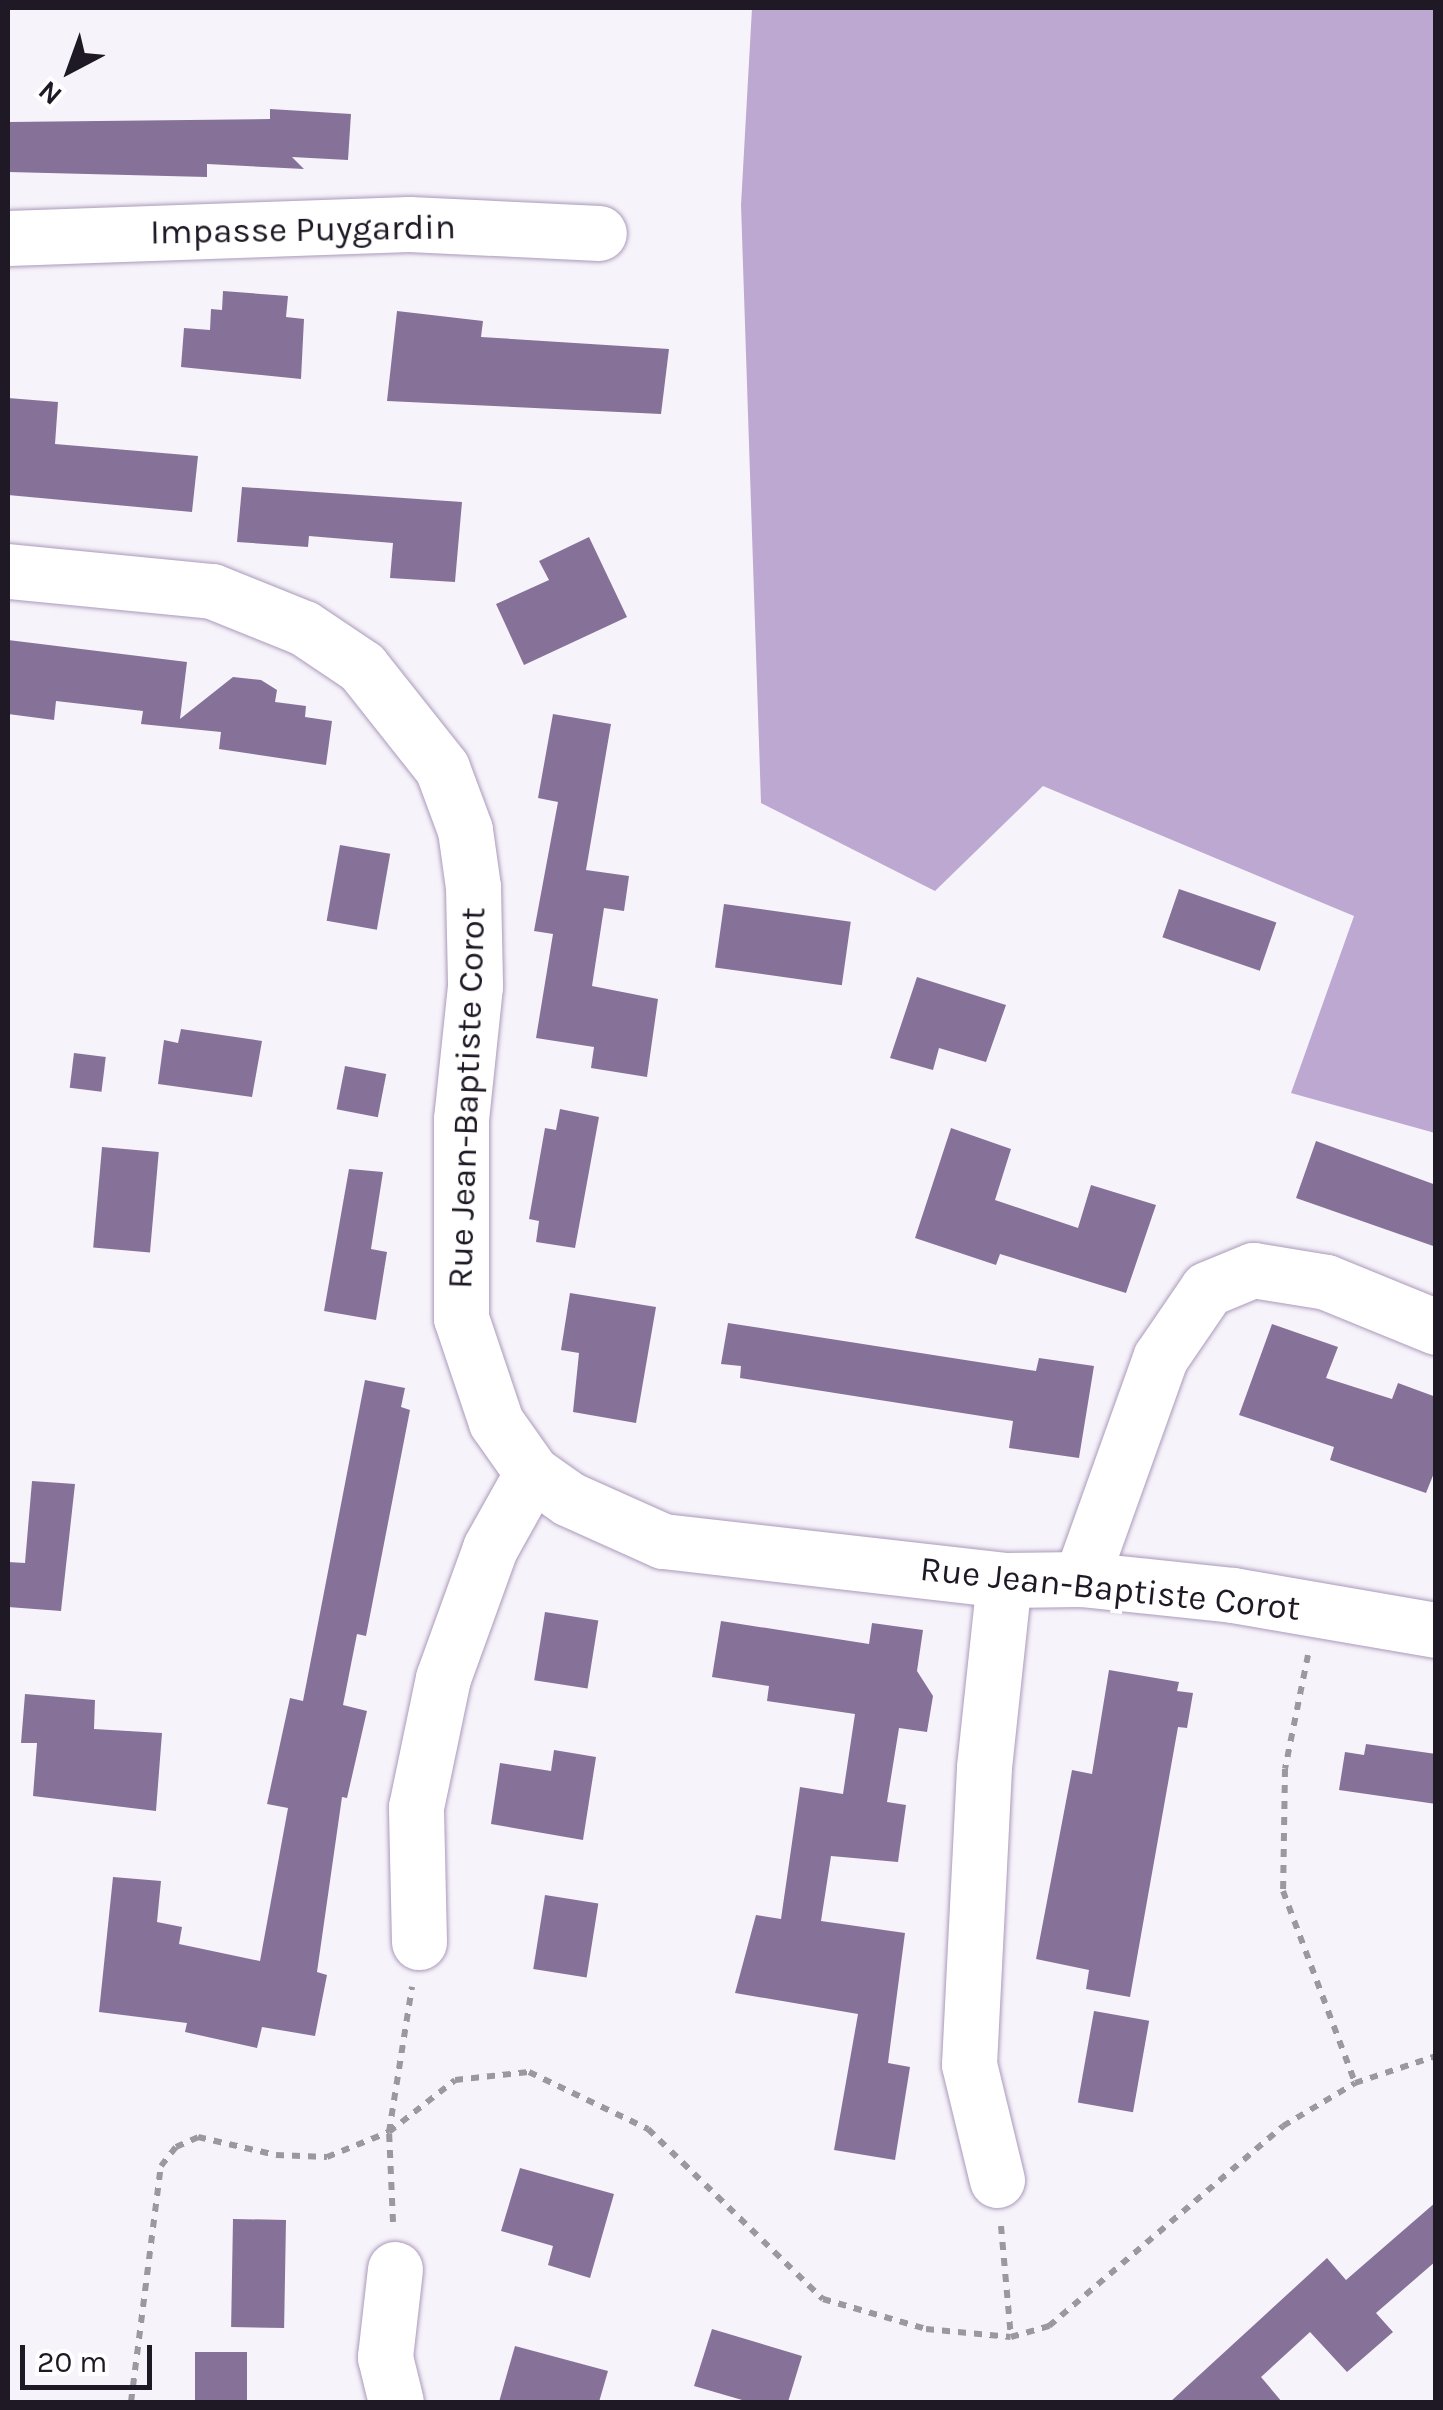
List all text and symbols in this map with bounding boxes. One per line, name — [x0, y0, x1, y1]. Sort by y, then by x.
north arrow — [20, 20, 120, 120]
text: N — [32, 74, 68, 112]
street label: Impasse Puygardin — [150, 206, 456, 254]
street label: Rue Jean-Baptiste Corot — [439, 906, 495, 1290]
street label: Rue Jean-Baptiste Corot — [918, 1548, 1302, 1630]
scale bar — [25, 2325, 158, 2387]
text: 20 m — [37, 2344, 107, 2380]

